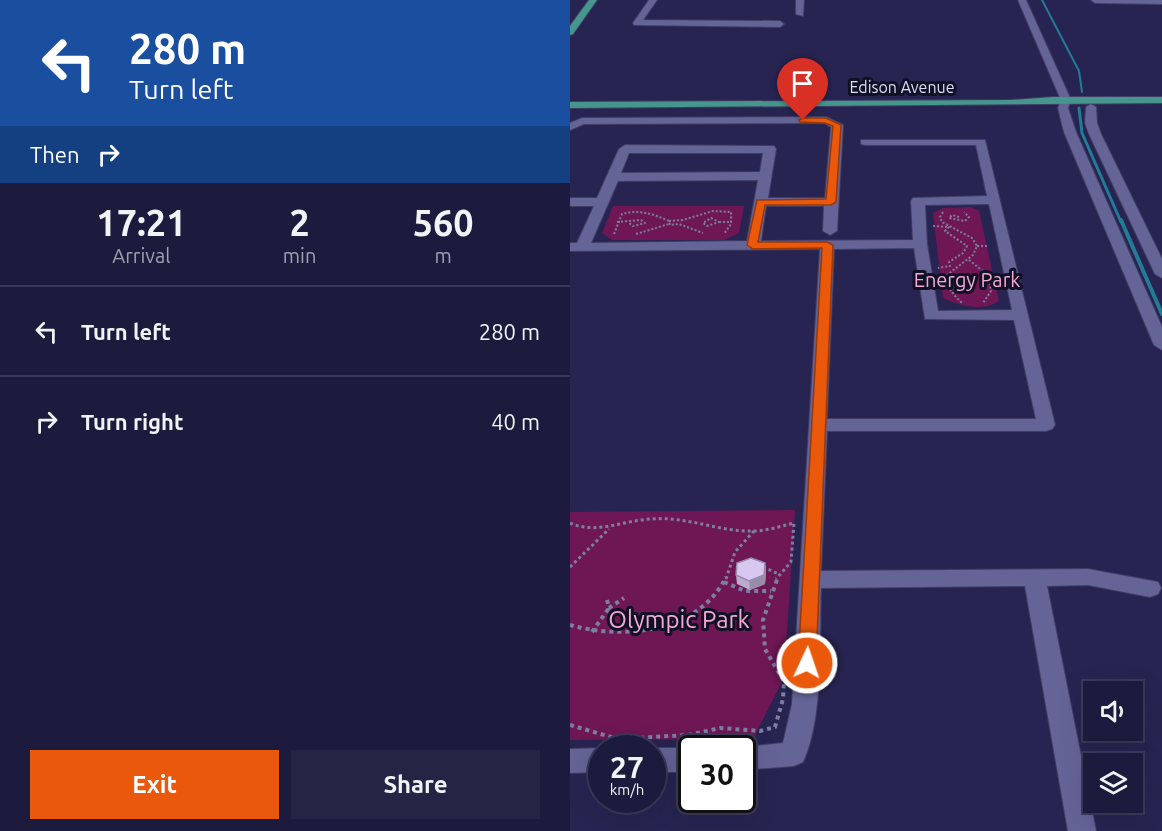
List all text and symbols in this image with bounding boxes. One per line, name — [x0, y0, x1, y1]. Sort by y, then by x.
icon: left — [30, 24, 108, 102]
text: 280 m — [129, 25, 246, 72]
pin — [777, 58, 828, 120]
icon: arrive — [786, 67, 819, 100]
text: Turn left — [129, 74, 233, 104]
street label: Edison Avenue — [849, 78, 955, 96]
icon: right — [92, 138, 125, 171]
text: Then — [30, 142, 80, 167]
text: 17:21 — [96, 202, 186, 243]
text: 2 — [289, 202, 310, 243]
text: 560 — [413, 202, 474, 243]
text: Arrival — [112, 244, 171, 267]
text: min — [283, 244, 316, 267]
text: m — [435, 244, 452, 267]
park label: Energy Park — [914, 268, 1020, 291]
icon: left — [30, 315, 63, 348]
text: Turn left — [81, 319, 171, 344]
text: 280 m — [479, 319, 540, 344]
icon: right — [30, 405, 63, 438]
text: Turn right — [81, 409, 183, 434]
text: 40 m — [491, 409, 540, 434]
park label: Olympic Park — [608, 606, 750, 633]
position arrow — [775, 631, 839, 695]
map controls — [1083, 681, 1143, 813]
button: sound — [1083, 681, 1143, 741]
speed limit sign: 30 — [678, 735, 756, 813]
button: Exit — [30, 750, 279, 819]
button: Share — [291, 750, 540, 819]
text: 27 — [610, 750, 644, 784]
button: layers — [1083, 753, 1143, 813]
text: km/h — [610, 781, 644, 798]

